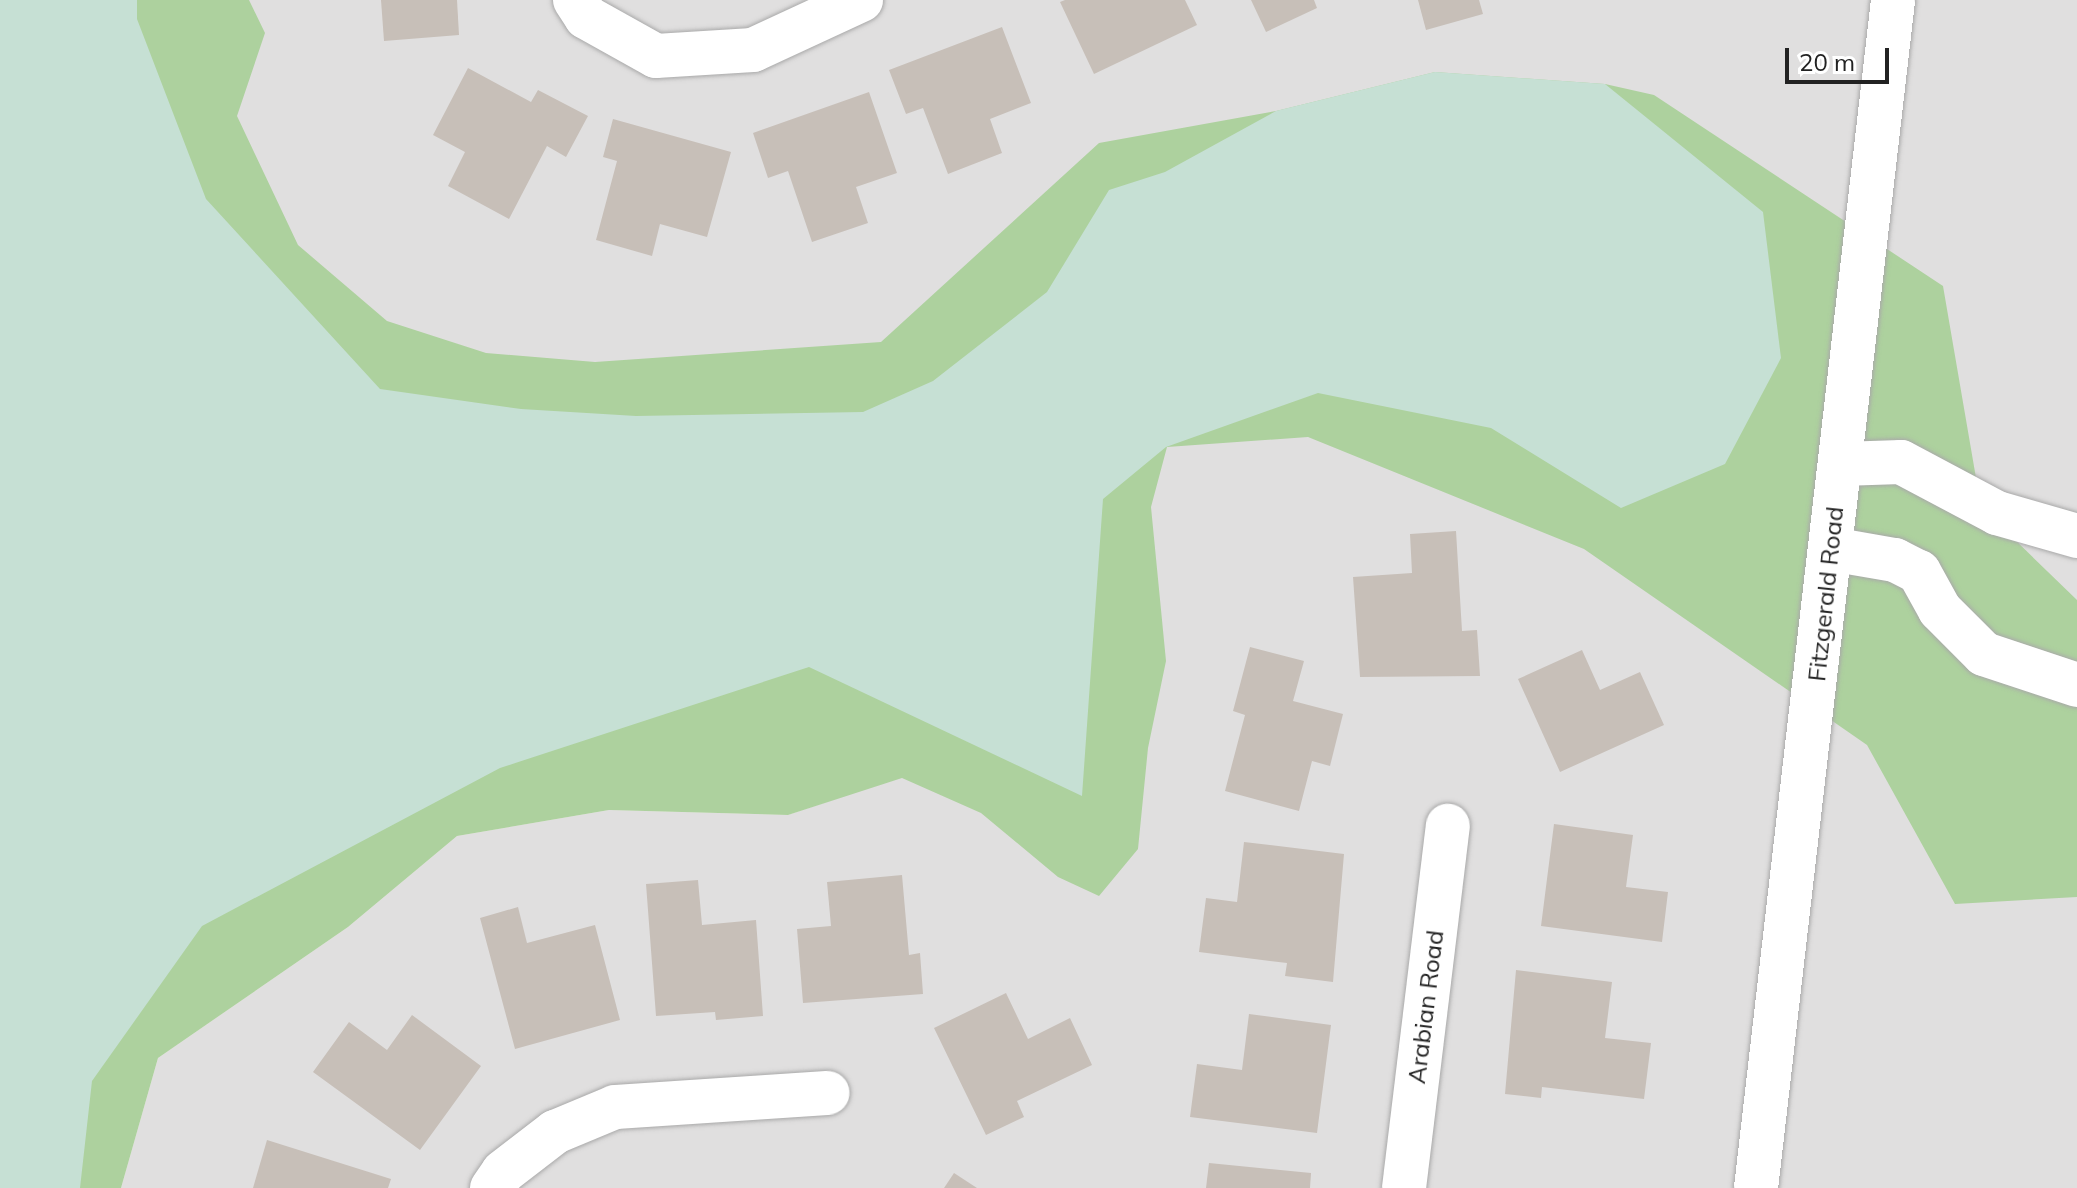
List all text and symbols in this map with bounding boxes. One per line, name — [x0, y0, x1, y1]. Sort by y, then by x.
scale bar — [1789, 32, 1893, 82]
text: 20 m — [1799, 47, 1855, 77]
street label: Fitzgerald Road — [1803, 505, 1849, 683]
street label: Arabian Road — [1402, 929, 1450, 1085]

